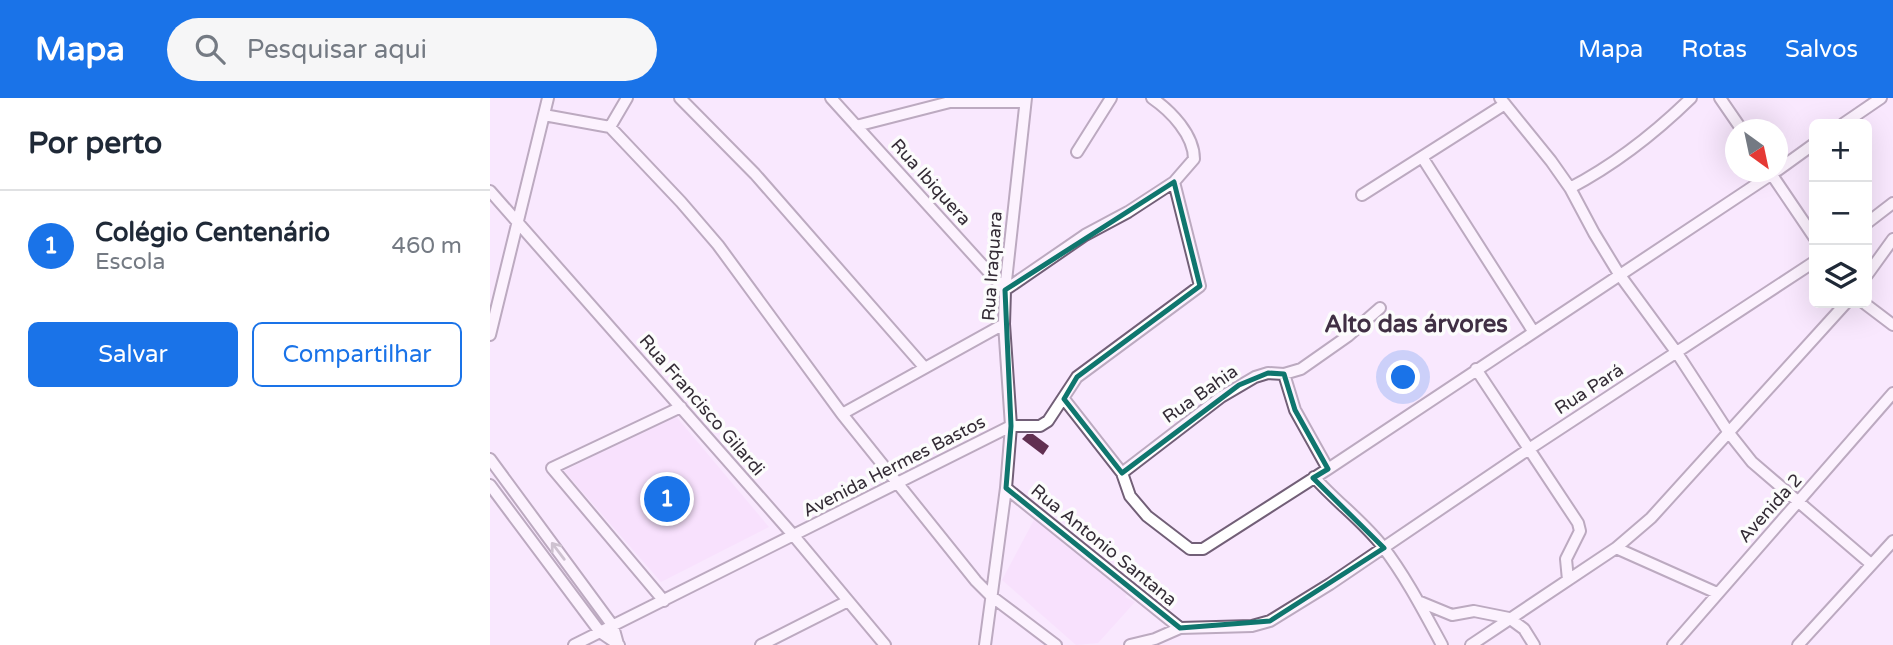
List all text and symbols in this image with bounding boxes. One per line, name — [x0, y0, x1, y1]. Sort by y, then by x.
search box — [167, 18, 657, 81]
text: Mapa — [35, 30, 125, 69]
icon: search — [191, 30, 229, 68]
text: Pesquisar aqui — [247, 34, 427, 65]
text: Mapa — [1578, 35, 1643, 64]
text: Rotas — [1681, 35, 1747, 64]
text: Salvos — [1785, 35, 1858, 64]
north arrow — [1725, 119, 1788, 182]
map controls — [1809, 119, 1872, 308]
button: + — [1809, 119, 1872, 182]
text: Por perto — [28, 125, 162, 162]
street label: Rua Ibiquera — [886, 134, 976, 230]
button: − — [1809, 182, 1872, 245]
street label: Rua Iraquara — [977, 210, 1007, 322]
text: Colégio Centenário — [95, 217, 330, 248]
text: 1 — [44, 232, 58, 260]
text: 460 m — [392, 232, 462, 260]
button: layers — [1809, 245, 1872, 308]
text: Escola — [95, 248, 165, 276]
district label: Alto das árvores — [1324, 310, 1508, 339]
button: Salvar — [28, 322, 238, 387]
button: Compartilhar — [252, 322, 462, 387]
street label: Rua Francisco Gilardi — [635, 330, 769, 480]
street label: Rua Pará — [1551, 359, 1627, 419]
street label: Rua Bahia — [1158, 360, 1242, 428]
your location — [1386, 360, 1420, 394]
street label: Avenida Hermes Bastos — [799, 410, 989, 522]
street label: Avenida 2 — [1733, 469, 1807, 547]
pin: 1 — [644, 473, 690, 525]
street label: Rua Antonio Santana — [1027, 479, 1181, 611]
one-way arrow — [551, 542, 566, 561]

